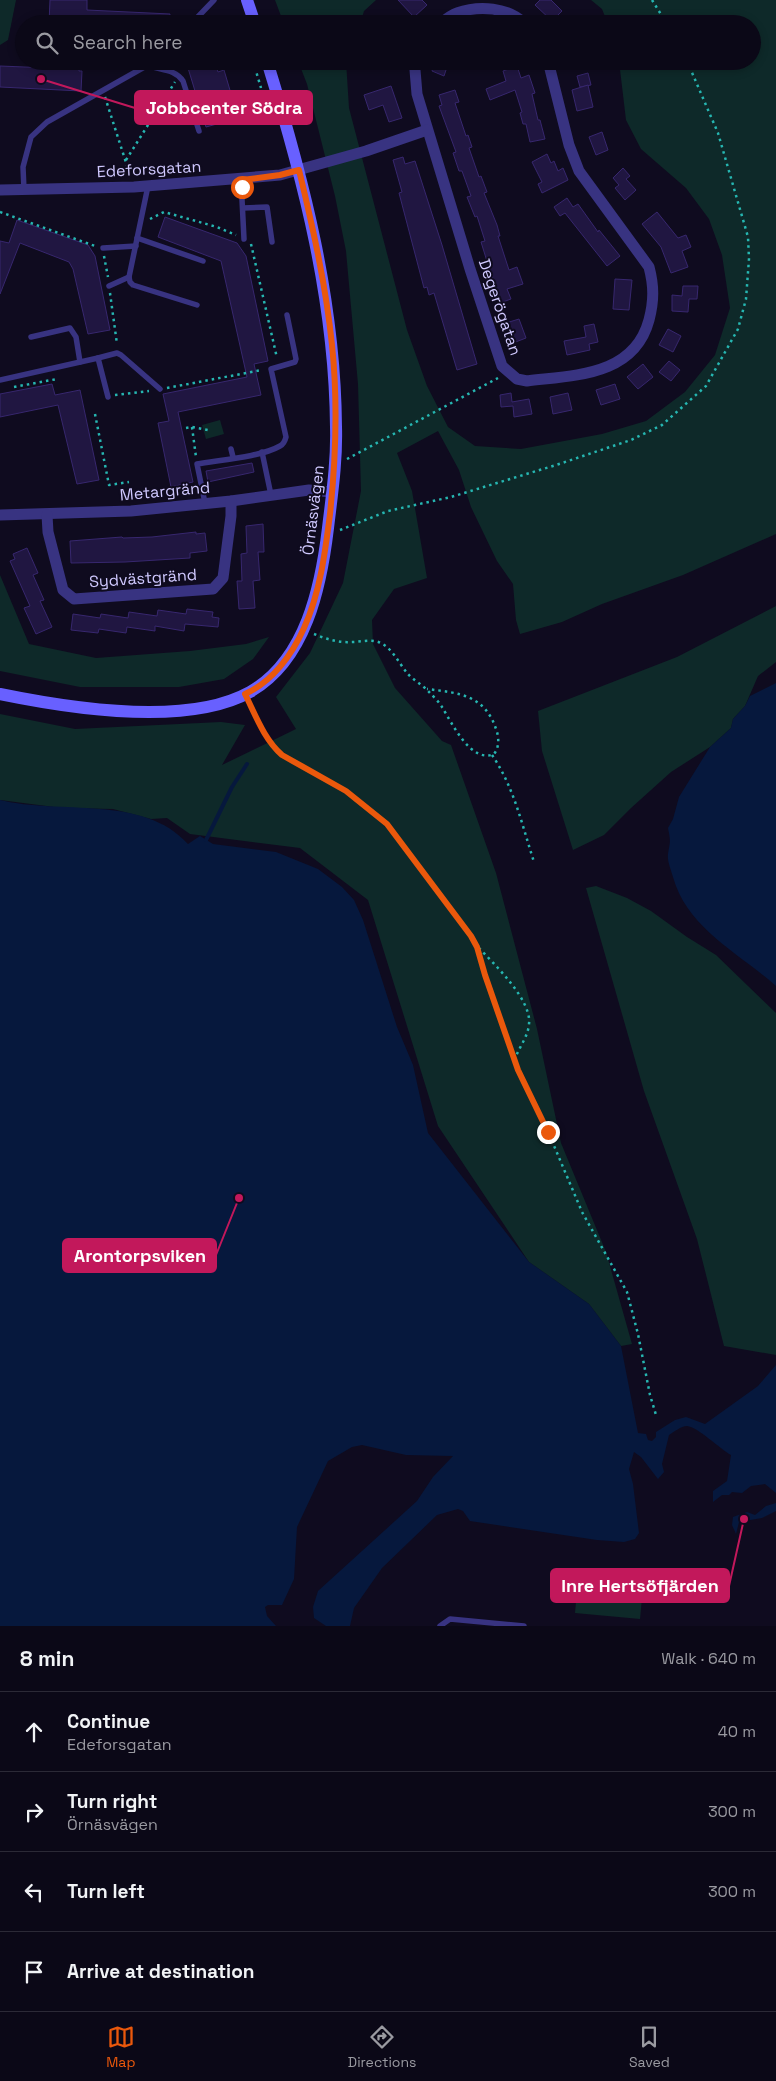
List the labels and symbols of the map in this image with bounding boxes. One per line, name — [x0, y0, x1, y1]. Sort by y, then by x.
callout: Jobbcenter Södra — [135, 91, 312, 124]
text: Jobbcenter Södra — [146, 96, 303, 119]
street label: Edeforsgatan — [96, 156, 202, 182]
route start — [231, 176, 254, 199]
street label: Degerögatan — [474, 256, 526, 358]
street label: Örnäsvägen — [297, 464, 329, 556]
street label: Metargränd — [119, 477, 211, 505]
street label: Sydvästgränd — [88, 564, 198, 592]
route end — [537, 1121, 560, 1144]
callout: Arontorpsviken — [63, 1239, 216, 1272]
text: Arontorpsviken — [74, 1244, 206, 1267]
callout: Inre Hertsöfjärden — [551, 1569, 729, 1602]
text: Inre Hertsöfjärden — [561, 1574, 719, 1597]

